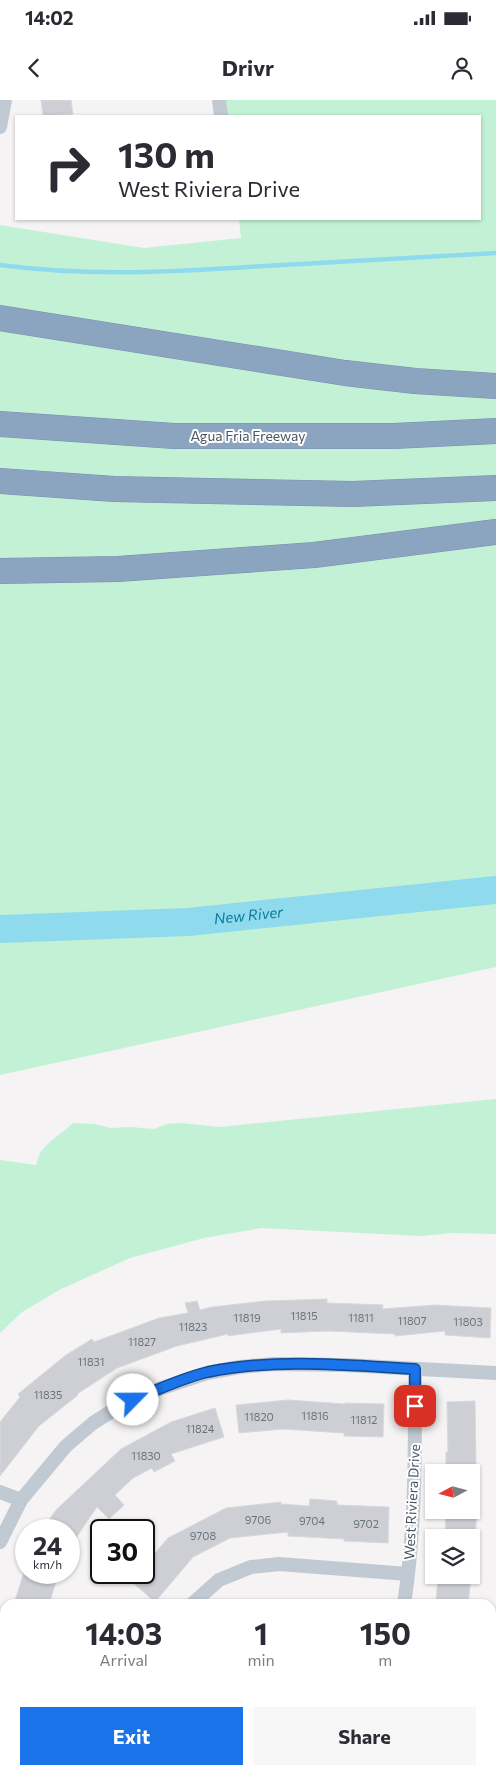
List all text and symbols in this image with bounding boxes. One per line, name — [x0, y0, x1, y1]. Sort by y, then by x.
text: 14:02 — [25, 6, 74, 29]
icon: back — [20, 54, 48, 82]
text: Drivr — [222, 54, 274, 81]
icon: person — [448, 54, 476, 82]
text: 130 m — [118, 132, 215, 175]
icon: right — [35, 135, 100, 200]
text: West Riviera Drive — [118, 175, 300, 202]
street label: Agua Fria Freeway — [190, 427, 306, 444]
water label: New River — [213, 902, 285, 927]
house number: 11815 — [290, 1309, 318, 1322]
house number: 11819 — [233, 1311, 261, 1324]
house number: 11811 — [348, 1311, 374, 1324]
house number: 11807 — [397, 1314, 427, 1327]
house number: 11803 — [453, 1315, 483, 1328]
house number: 11823 — [179, 1320, 207, 1333]
house number: 11827 — [128, 1335, 156, 1348]
house number: 11831 — [77, 1355, 105, 1368]
position arrow — [106, 1373, 158, 1425]
pin — [394, 1385, 436, 1427]
house number: 11835 — [34, 1388, 62, 1401]
icon: arrive — [401, 1392, 429, 1420]
house number: 11816 — [301, 1409, 329, 1422]
house number: 11820 — [244, 1410, 274, 1423]
house number: 11812 — [351, 1413, 377, 1426]
house number: 11824 — [186, 1422, 215, 1435]
street label: West Riviera Drive — [400, 1444, 423, 1560]
house number: 11830 — [131, 1449, 161, 1462]
north arrow — [425, 1464, 480, 1519]
map controls — [425, 1464, 480, 1584]
house number: 9706 — [245, 1513, 271, 1526]
house number: 9704 — [299, 1514, 325, 1527]
house number: 9702 — [353, 1517, 379, 1530]
speed limit sign: 30 — [90, 1519, 155, 1584]
house number: 9708 — [190, 1529, 216, 1542]
button: layers — [425, 1529, 480, 1584]
text: 24 — [33, 1530, 62, 1560]
text: km/h — [33, 1557, 62, 1571]
text: 14:03 — [85, 1614, 162, 1651]
text: 1 — [254, 1614, 268, 1651]
text: 150 — [360, 1614, 411, 1651]
text: Arrival — [100, 1650, 148, 1669]
text: min — [247, 1650, 275, 1669]
text: m — [378, 1650, 392, 1669]
button: Exit — [20, 1707, 243, 1765]
button: Share — [253, 1707, 476, 1765]

